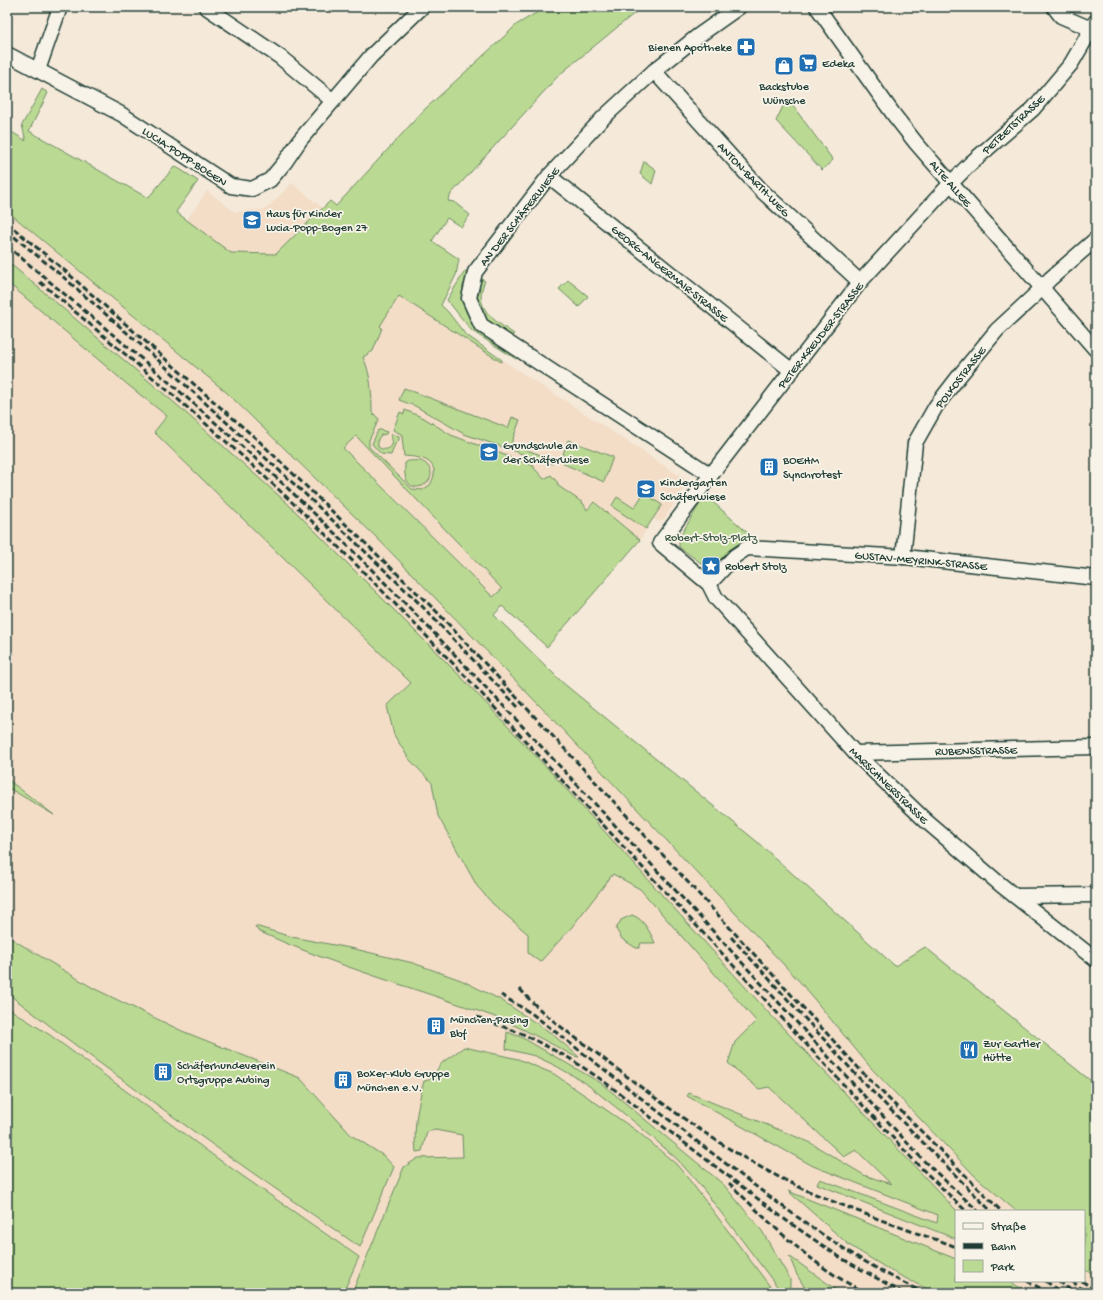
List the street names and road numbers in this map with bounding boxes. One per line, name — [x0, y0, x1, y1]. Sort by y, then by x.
street label: PETZETSTRASSE — [979, 92, 1049, 159]
street label: LUCIA-POPP-BOGEN — [139, 125, 229, 191]
street label: ANTON-BARTH-WEG — [713, 140, 792, 221]
street label: ALTE ALLEE — [925, 158, 974, 211]
street label: AN DER SCHÄFERWIESE — [478, 165, 564, 269]
street label: GEORG-ANGERMAIR-STRASSE — [607, 223, 731, 326]
street label: PETER-KREUDER-STRASSE — [775, 280, 868, 393]
street label: POLKOSTRASSE — [933, 344, 990, 413]
street label: GUSTAV-MEYRINK-STRASSE — [854, 549, 988, 575]
street label: RUBENSSTRASSE — [935, 744, 1018, 760]
street label: MARSCHNERSTRASSE — [845, 745, 930, 828]

